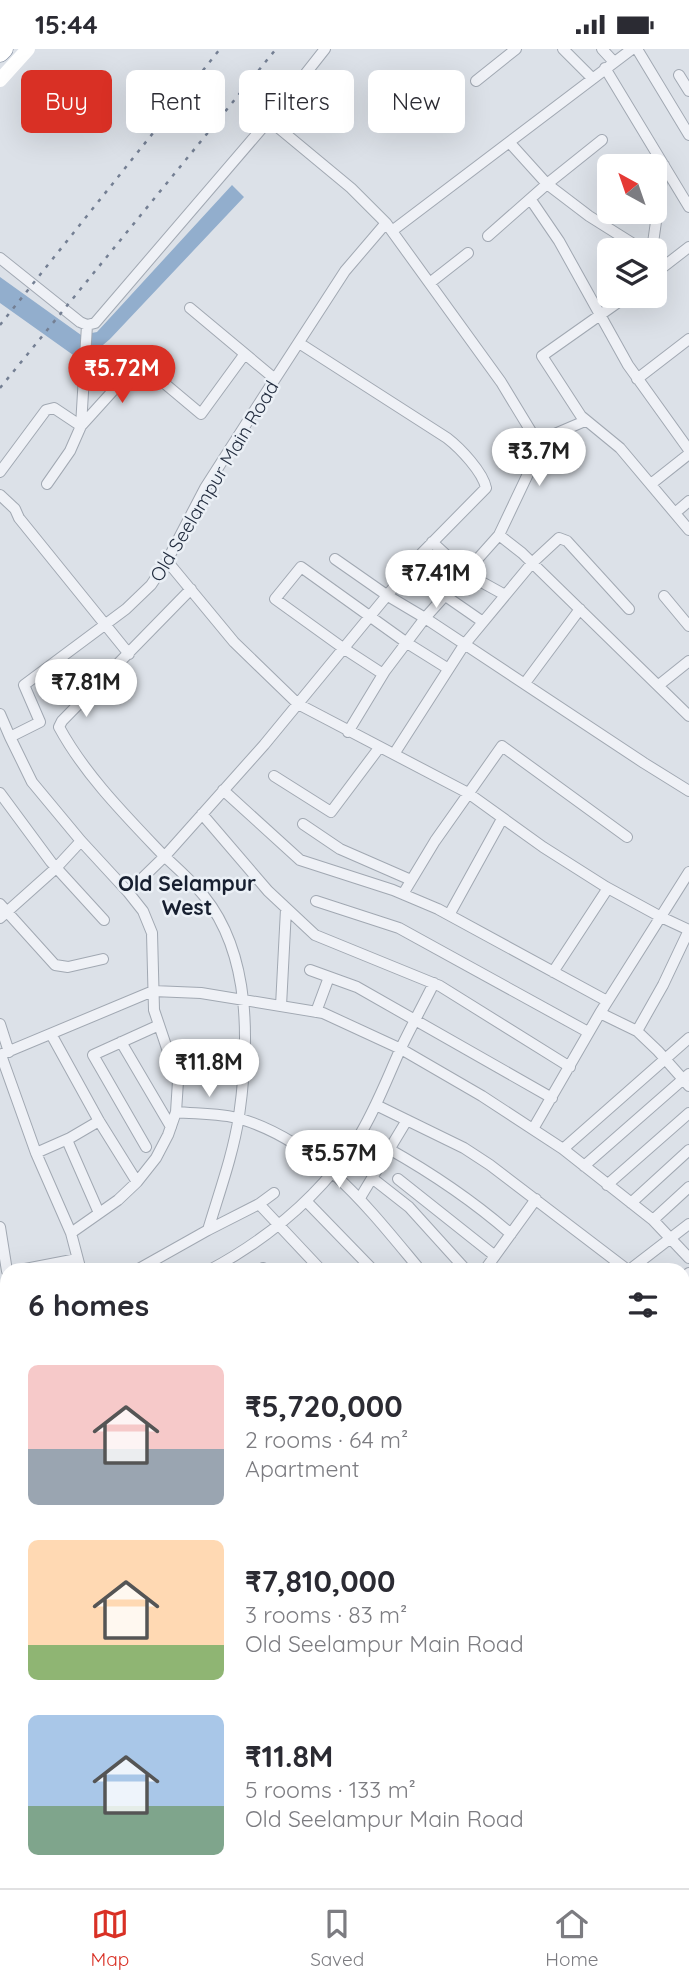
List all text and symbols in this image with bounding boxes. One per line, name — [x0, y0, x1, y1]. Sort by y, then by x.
text: 15:44 — [35, 8, 98, 41]
chip: Buy — [21, 70, 112, 133]
chip: Rent — [126, 70, 225, 133]
chip: Filters — [239, 70, 354, 133]
chip: New — [368, 70, 465, 133]
north arrow — [597, 154, 667, 224]
map controls — [597, 154, 667, 308]
button: layers — [597, 238, 667, 308]
pin: ₹5.72M — [65, 345, 179, 405]
text: ₹5.72M — [84, 353, 160, 382]
street label: Old Seelampur Main Road — [144, 376, 284, 586]
pin: ₹3.7M — [490, 429, 588, 488]
text: ₹3.7M — [508, 436, 570, 465]
pin: ₹7.41M — [379, 551, 493, 610]
text: ₹7.41M — [401, 558, 471, 587]
pin: ₹7.81M — [29, 659, 143, 719]
text: ₹7.81M — [51, 667, 121, 696]
district label: Old Selampur West — [118, 870, 256, 920]
pin: ₹11.8M — [152, 1039, 266, 1099]
text: ₹11.8M — [175, 1047, 243, 1076]
pin: ₹5.57M — [282, 1131, 396, 1190]
text: ₹5.57M — [301, 1138, 377, 1167]
text: 6 homes — [28, 1286, 149, 1324]
icon: filters — [624, 1286, 662, 1324]
text: ₹5,720,000 — [245, 1387, 403, 1425]
icon: home — [84, 1393, 168, 1477]
text: 2 rooms · 64 m² — [245, 1425, 408, 1454]
text: Apartment — [245, 1454, 359, 1483]
text: ₹7,810,000 — [245, 1562, 395, 1600]
icon: home — [84, 1568, 168, 1652]
text: 3 rooms · 83 m² — [245, 1600, 407, 1629]
text: Old Seelampur Main Road — [245, 1629, 524, 1658]
text: ₹11.8M — [245, 1737, 333, 1775]
icon: home — [84, 1743, 168, 1827]
text: 5 rooms · 133 m² — [245, 1775, 416, 1804]
text: Old Seelampur Main Road — [245, 1804, 524, 1833]
tab: Map — [90, 1905, 129, 1971]
tab: Saved — [310, 1905, 364, 1971]
tab: Home — [545, 1905, 599, 1971]

